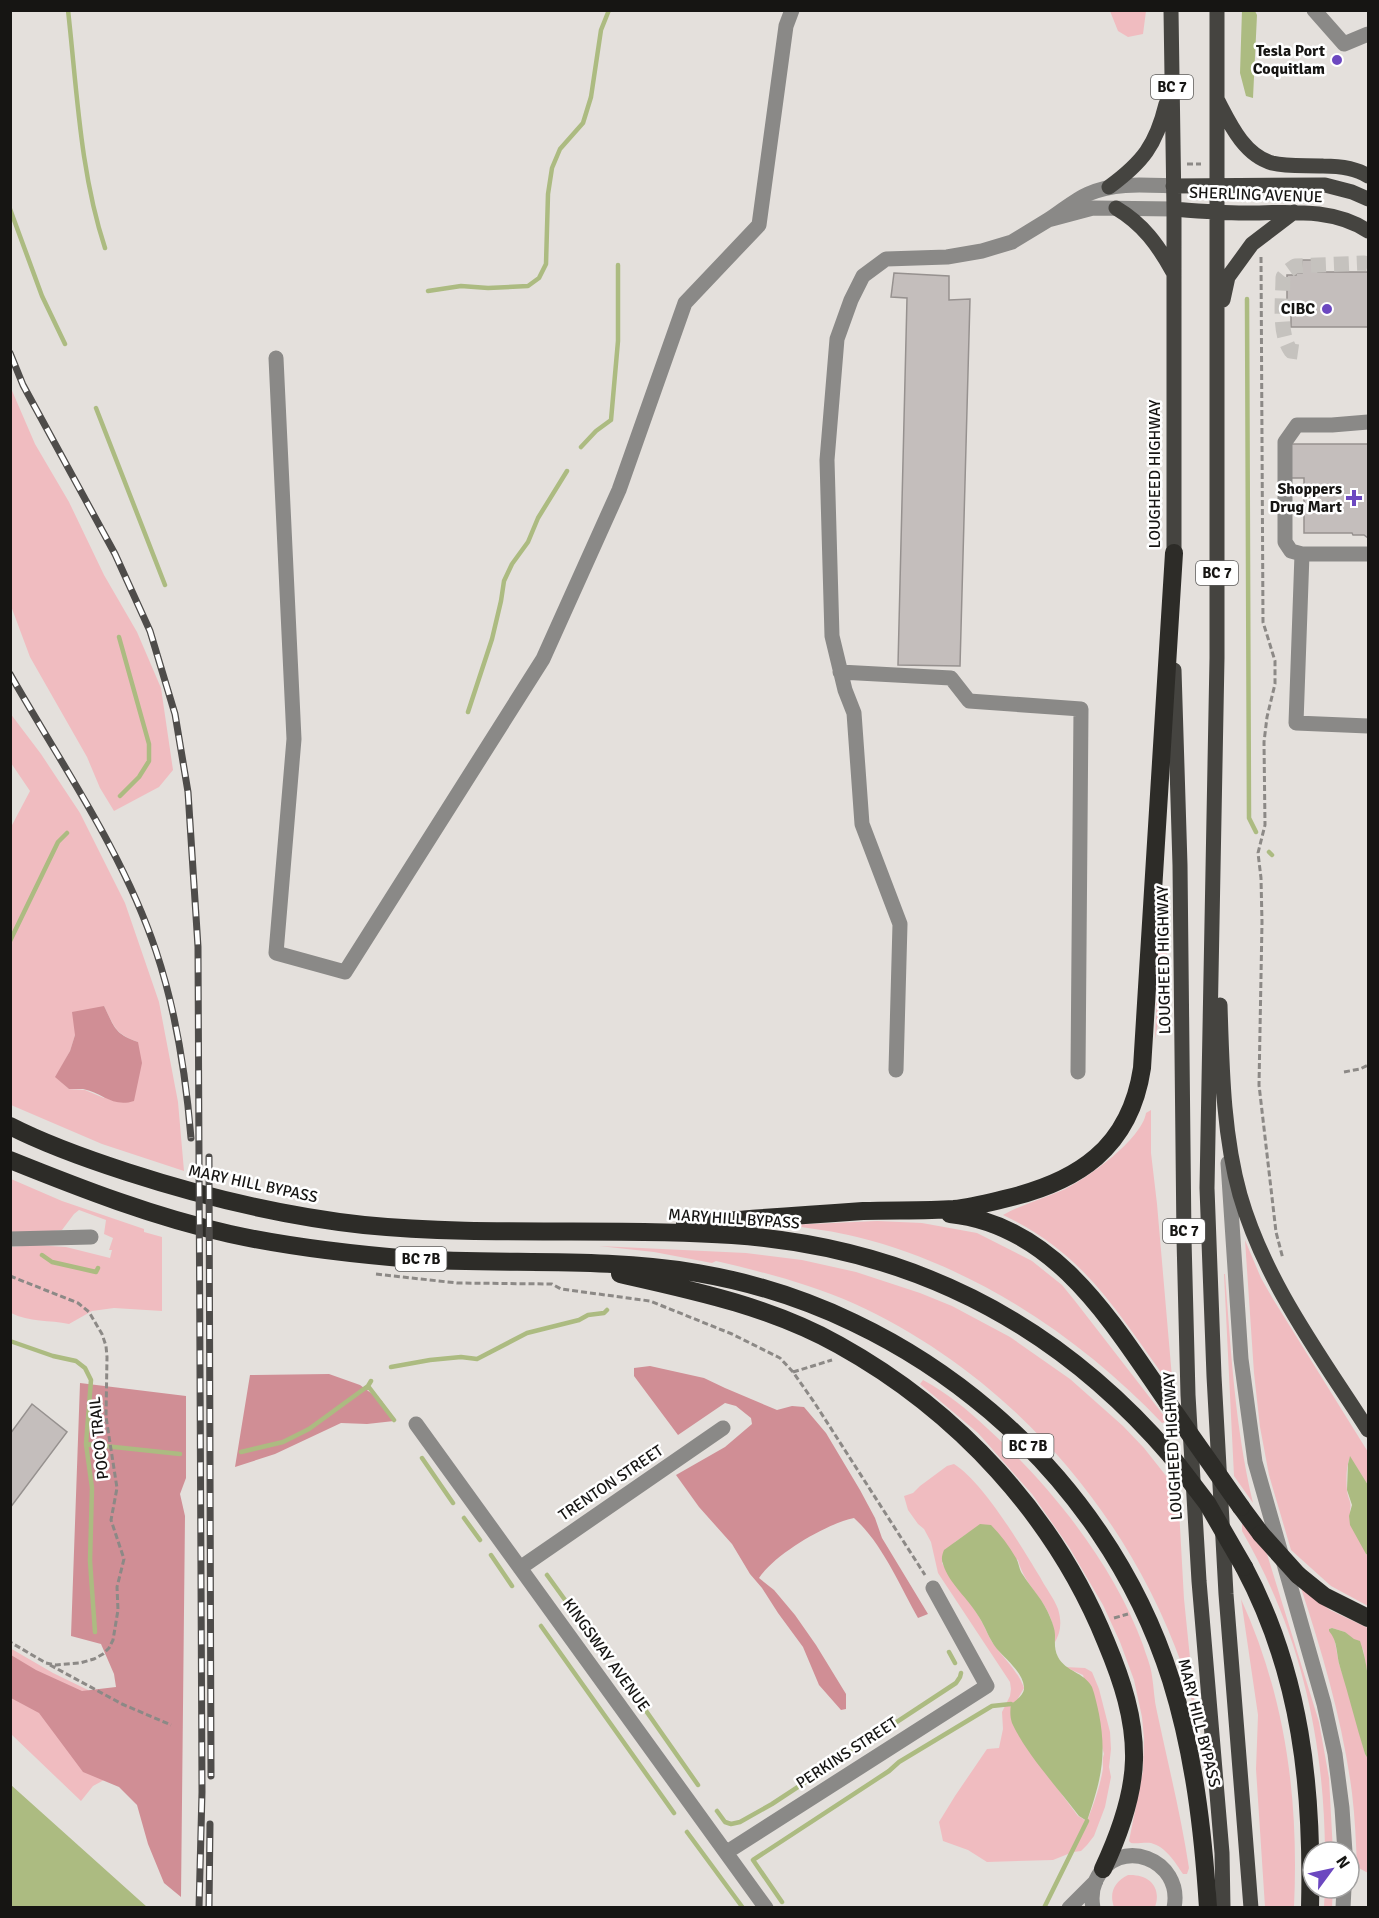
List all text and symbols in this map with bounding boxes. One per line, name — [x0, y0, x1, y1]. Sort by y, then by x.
place label: Tesla Port Coquitlam — [1253, 41, 1325, 79]
marker: Tesla Port Coquitlam — [1330, 53, 1344, 67]
road number: BC 7 — [1151, 75, 1193, 99]
street label: SHERLING AVENUE — [1189, 183, 1323, 207]
place label: CIBC — [1281, 299, 1315, 319]
marker: CIBC — [1320, 302, 1334, 316]
street label: LOUGHEED HIGHWAY — [1145, 400, 1165, 548]
place label: Shoppers Drug Mart — [1270, 479, 1342, 517]
marker: Shoppers Drug Mart — [1347, 491, 1361, 505]
road number: BC 7 — [1196, 561, 1238, 585]
street label: LOUGHEED HIGHWAY — [1153, 885, 1175, 1035]
street label: MARY HILL BYPASS — [186, 1161, 320, 1208]
street label: MARY HILL BYPASS — [668, 1204, 801, 1234]
road number: BC 7 — [1163, 1219, 1205, 1243]
road number: BC 7B — [396, 1247, 446, 1271]
street label: LOUGHEED HIGHWAY — [1159, 1371, 1187, 1521]
street label: POCO TRAIL — [85, 1396, 113, 1480]
road number: BC 7B — [1002, 1434, 1054, 1458]
street label: TRENTON STREET — [555, 1441, 667, 1525]
street label: KINGSWAY AVENUE — [558, 1594, 654, 1716]
street label: MARY HILL BYPASS — [1173, 1657, 1225, 1790]
street label: PERKINS STREET — [792, 1713, 902, 1793]
north arrow — [1301, 1840, 1361, 1900]
text: N — [1331, 1852, 1354, 1872]

